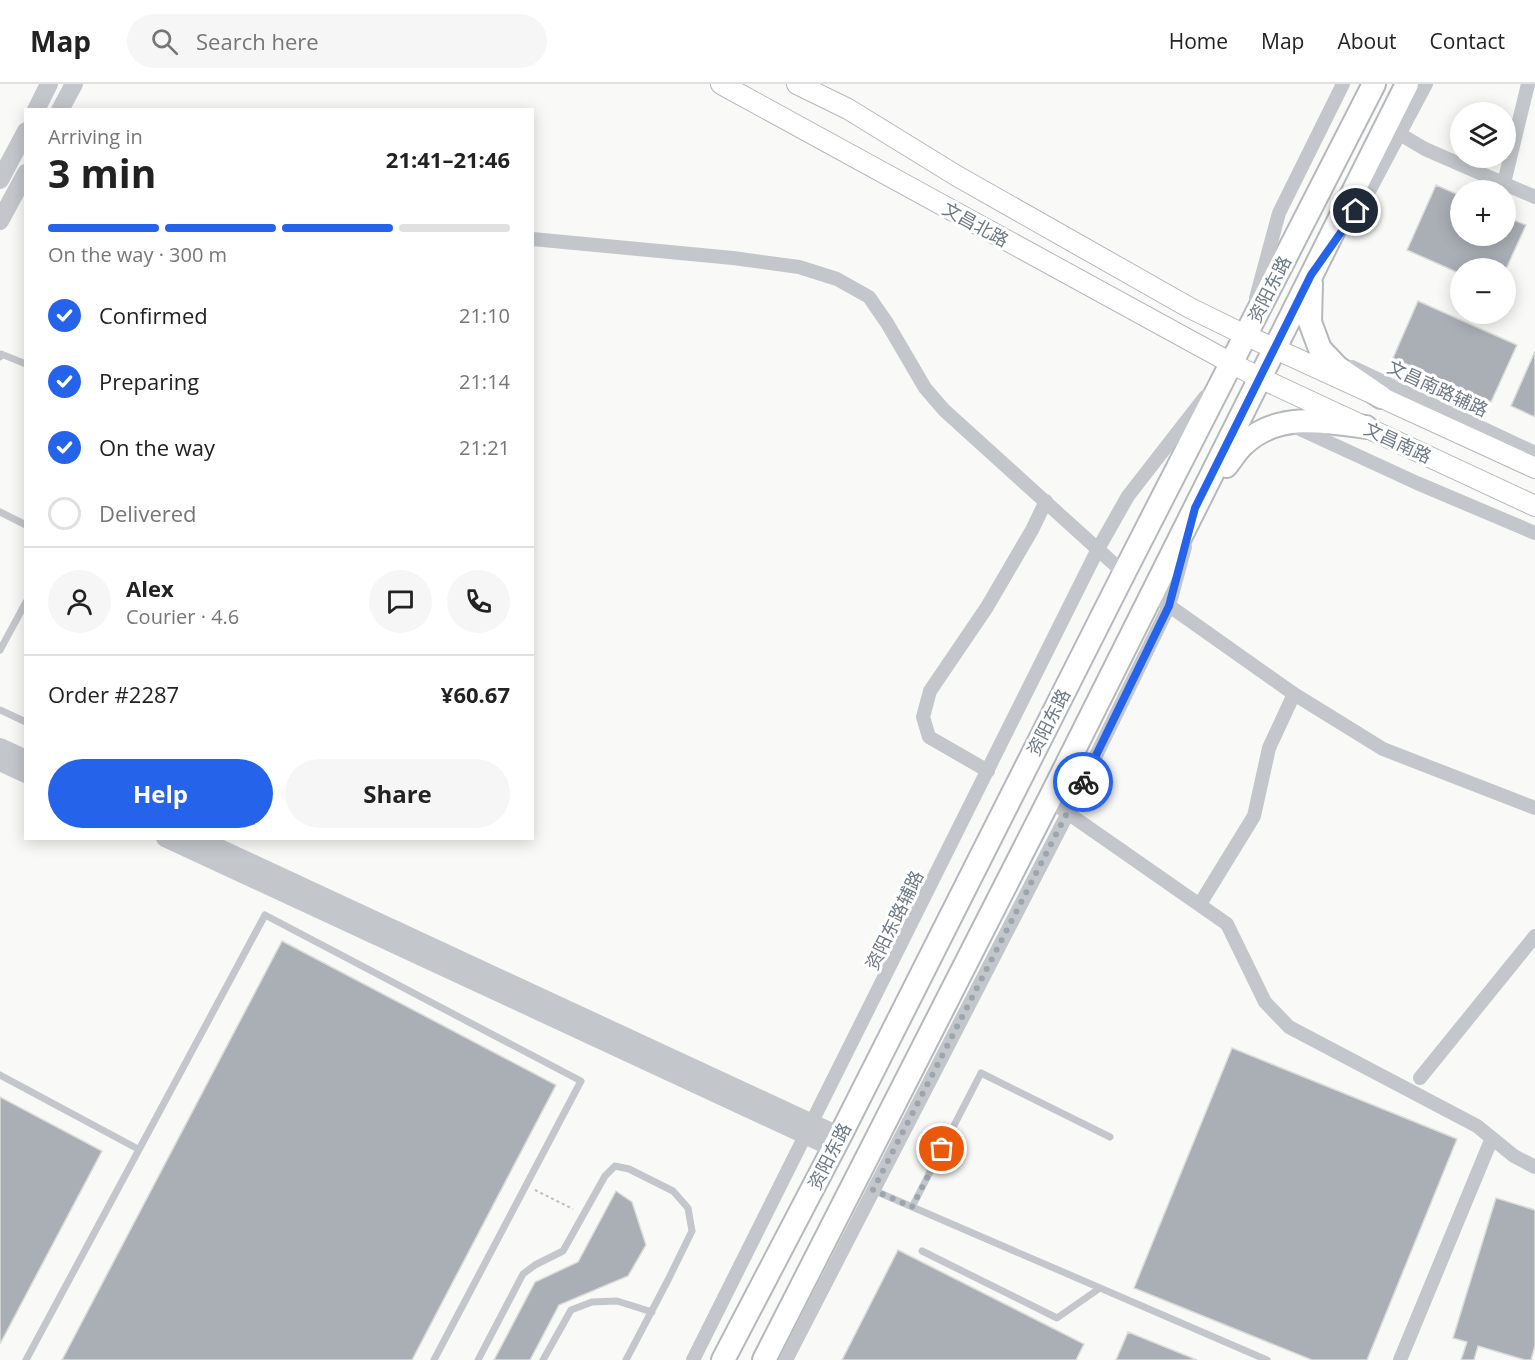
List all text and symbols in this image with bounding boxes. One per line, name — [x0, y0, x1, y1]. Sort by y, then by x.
search box — [127, 14, 547, 68]
text: Map — [30, 22, 91, 60]
icon: search — [148, 25, 181, 58]
text: Search here — [196, 26, 319, 56]
text: Home — [1169, 27, 1228, 55]
text: Map — [1261, 27, 1304, 55]
text: About — [1337, 27, 1397, 55]
text: Contact — [1430, 27, 1505, 55]
map controls — [1450, 102, 1516, 324]
button: layers — [1450, 102, 1516, 168]
text: Arriving in — [48, 123, 143, 150]
text: 21:41–21:46 — [386, 144, 510, 174]
text: 3 min — [48, 146, 156, 199]
button: + — [1450, 180, 1516, 246]
pin — [1330, 185, 1381, 236]
icon: home — [1339, 194, 1372, 227]
street label: 文昌北路 — [939, 196, 1013, 252]
text: On the way · 300 m — [48, 241, 227, 268]
street label: 资阳东路 — [1242, 251, 1296, 327]
button: − — [1450, 258, 1516, 324]
icon: check — [48, 299, 81, 332]
text: Confirmed — [99, 300, 208, 330]
text: 21:10 — [459, 302, 510, 329]
street label: 文昌南路辅路 — [1384, 354, 1492, 422]
icon: check — [48, 365, 81, 398]
text: Preparing — [99, 366, 199, 396]
text: 21:14 — [459, 368, 510, 395]
street label: 文昌南路 — [1360, 416, 1436, 468]
icon: check — [48, 431, 81, 464]
text: On the way — [99, 432, 215, 462]
text: 21:21 — [459, 434, 510, 461]
text: Delivered — [99, 498, 197, 528]
button: person — [48, 570, 111, 633]
button: chat — [369, 570, 432, 633]
button: phone — [447, 570, 510, 633]
text: Alex — [126, 573, 174, 603]
text: Courier · 4.6 — [126, 603, 239, 630]
text: Order #2287 — [48, 679, 179, 709]
text: ¥60.67 — [441, 679, 510, 709]
street label: 资阳东路 — [1021, 684, 1075, 760]
courier — [1053, 752, 1113, 812]
button: Help — [48, 759, 273, 828]
button: Share — [285, 759, 510, 828]
icon: bike — [1067, 766, 1100, 799]
street label: 资阳东路辅路 — [860, 866, 928, 974]
street label: 资阳东路 — [802, 1118, 856, 1194]
pin — [916, 1123, 967, 1174]
icon: bag — [925, 1132, 958, 1165]

